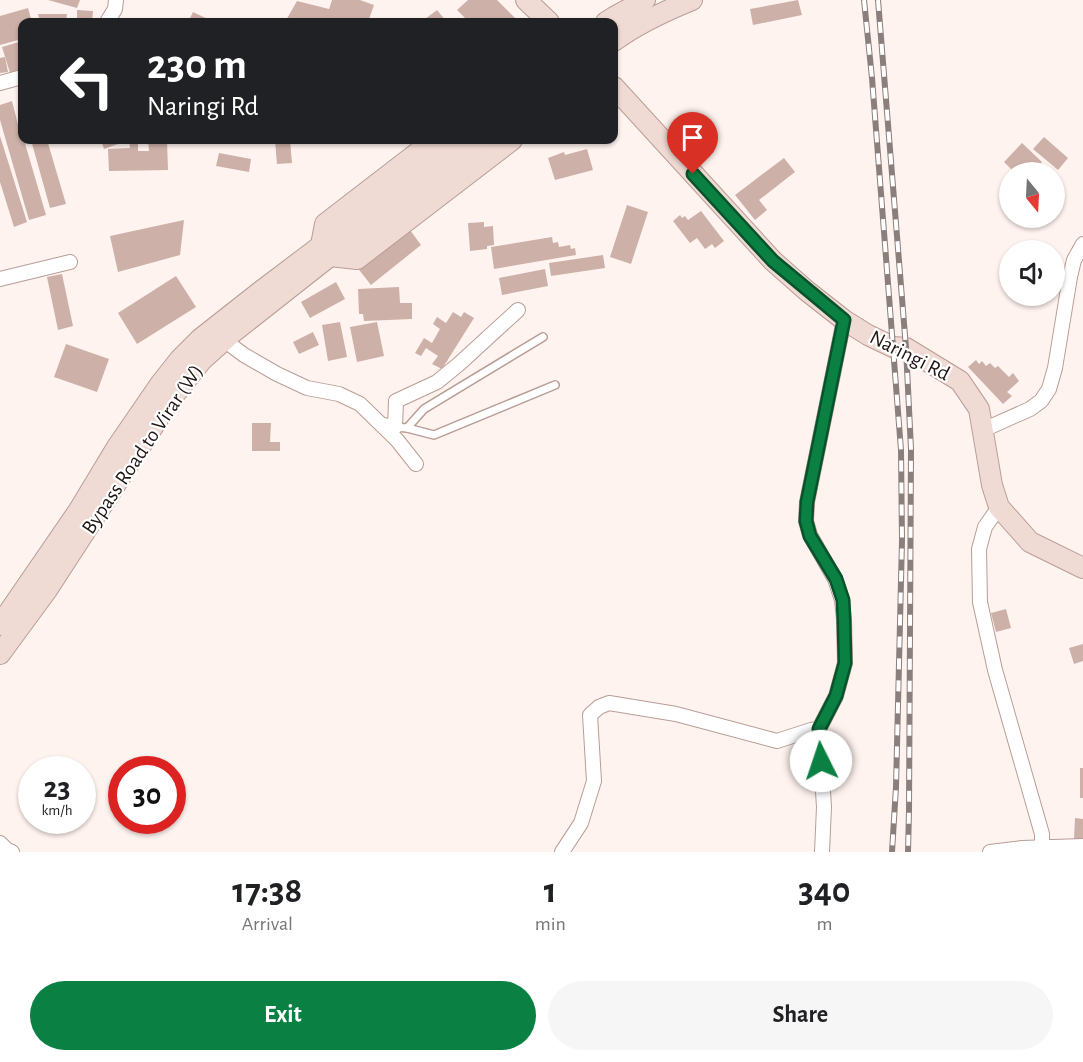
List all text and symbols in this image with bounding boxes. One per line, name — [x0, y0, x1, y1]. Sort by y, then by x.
icon: left — [48, 42, 126, 120]
text: 230 m — [147, 44, 247, 86]
text: Naringi Rd — [147, 93, 258, 120]
pin — [667, 112, 718, 174]
icon: arrive — [676, 121, 709, 154]
north arrow — [999, 162, 1065, 228]
map controls — [999, 162, 1065, 306]
button: sound — [999, 240, 1065, 306]
street label: Naringi Rd — [866, 326, 953, 385]
street label: Bypass Road to Virar (W) — [78, 361, 207, 538]
position arrow — [789, 729, 853, 793]
speed limit sign: 30 — [108, 756, 186, 834]
text: 23 — [43, 773, 71, 803]
text: km/h — [42, 803, 72, 818]
text: 17:38 — [232, 873, 302, 909]
text: 1 — [544, 873, 557, 909]
text: 340 — [798, 873, 851, 909]
text: Arrival — [242, 914, 293, 934]
text: min — [535, 914, 566, 934]
text: m — [816, 914, 832, 934]
button: Exit — [30, 981, 536, 1050]
button: Share — [548, 981, 1053, 1050]

